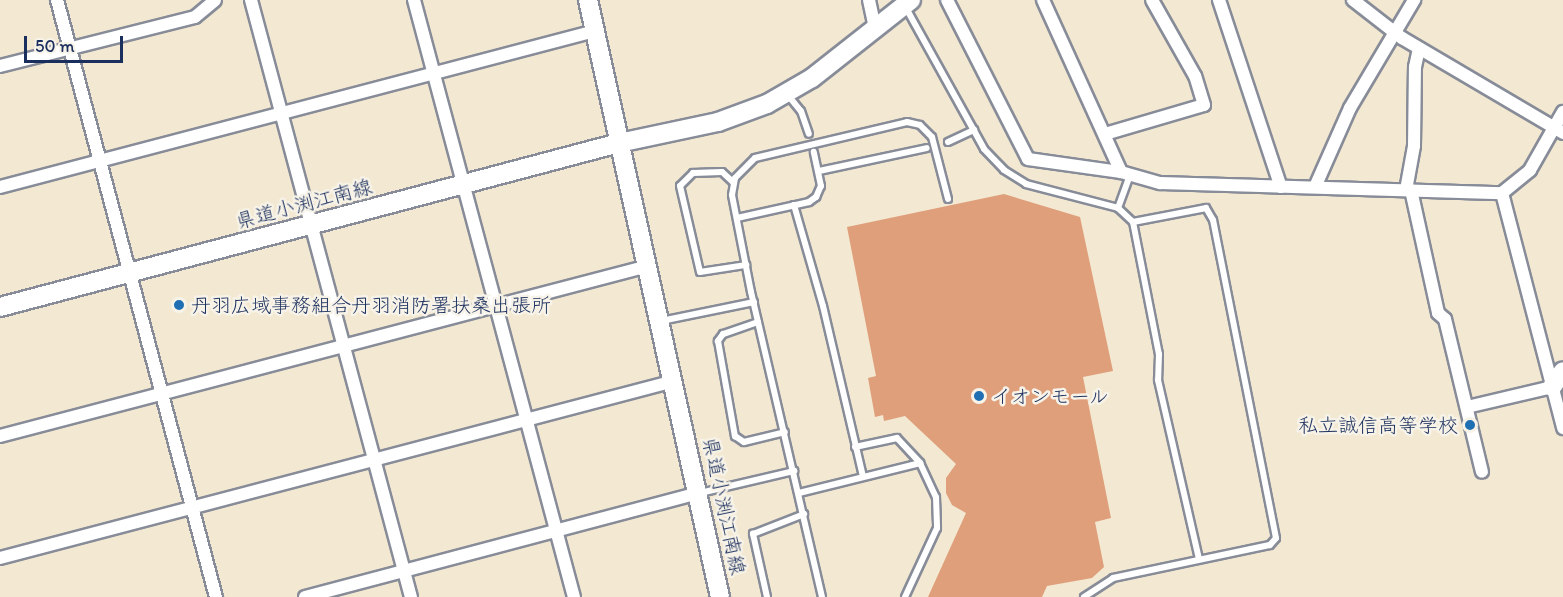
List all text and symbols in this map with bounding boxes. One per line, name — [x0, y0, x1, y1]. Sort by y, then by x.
scale bar — [27, 24, 126, 62]
text: 50 m — [35, 35, 75, 57]
street label: 県道小渕江南線 — [233, 174, 375, 234]
place label: 丹羽広域事務組合丹羽消防署扶桑出張所 — [191, 293, 551, 317]
marker: 丹羽広域事務組合丹羽消防署扶桑出張所 — [172, 298, 186, 312]
place label: イオンモール — [991, 384, 1111, 408]
marker: イオンモール — [972, 389, 986, 403]
place label: 私立誠信高等学校 — [1298, 413, 1458, 437]
marker: 私立誠信高等学校 — [1463, 418, 1477, 432]
street label: 県道小渕江南線 — [698, 435, 750, 577]

